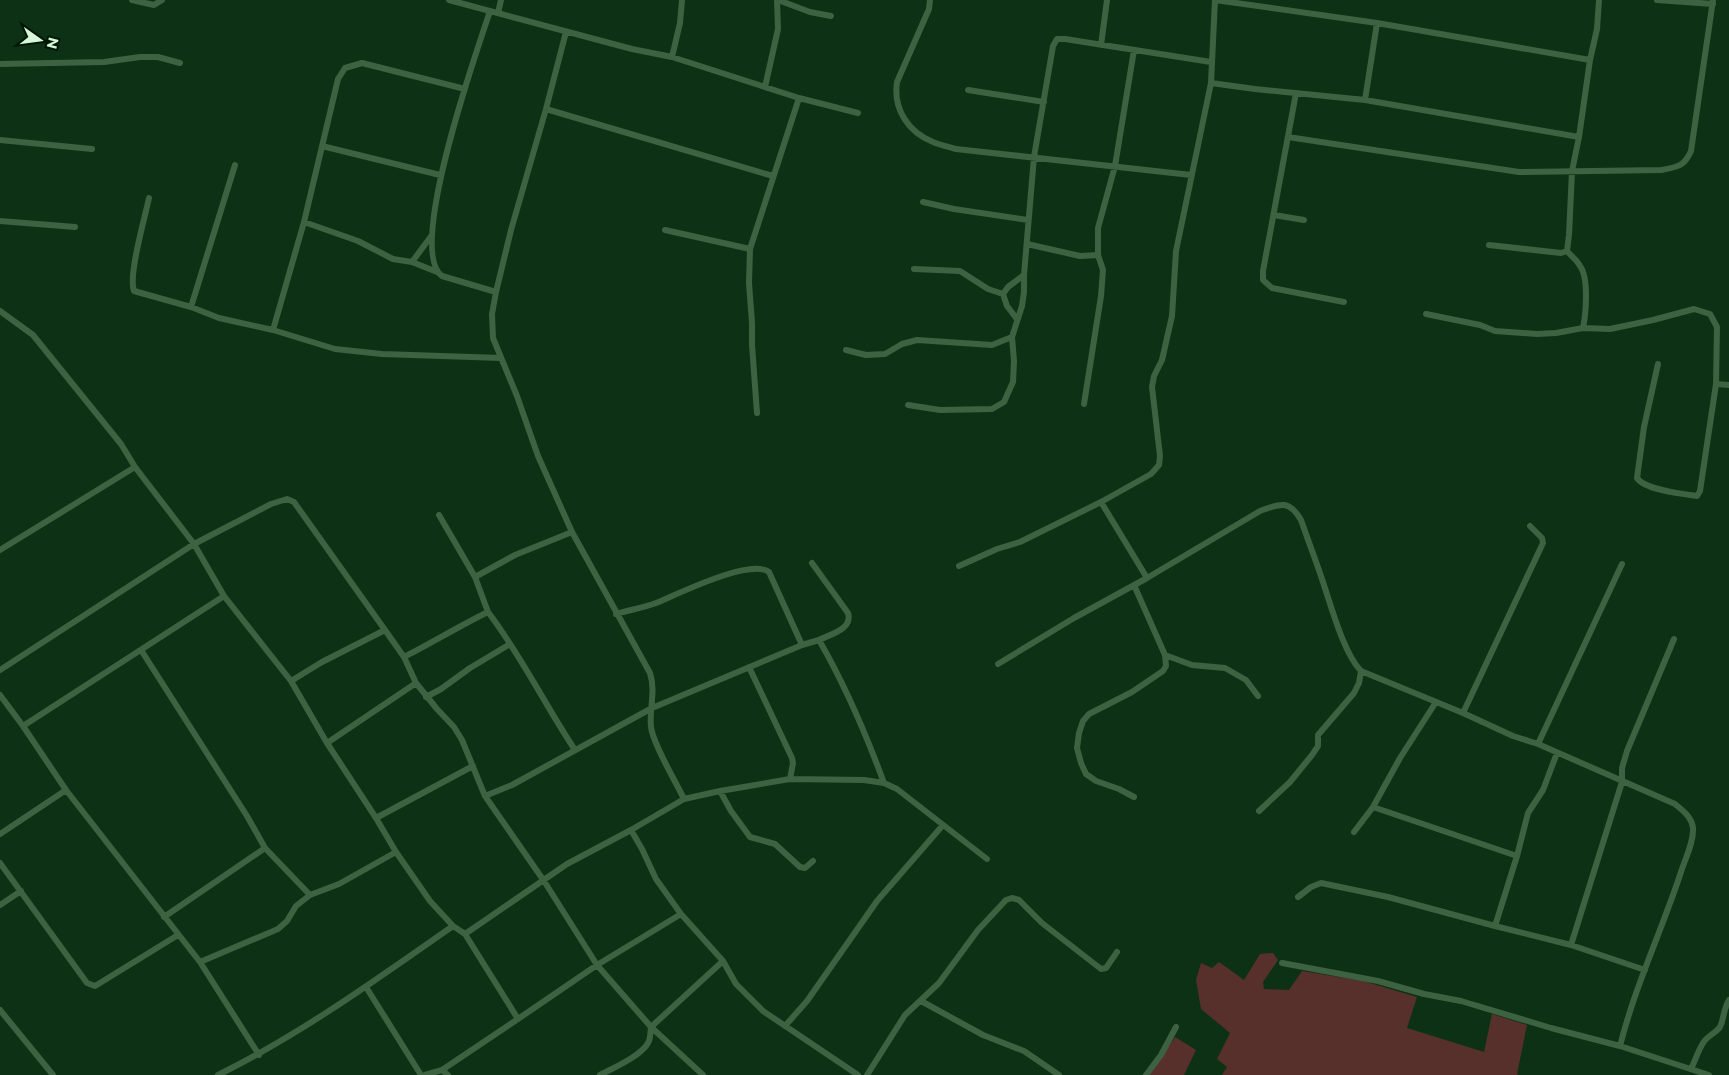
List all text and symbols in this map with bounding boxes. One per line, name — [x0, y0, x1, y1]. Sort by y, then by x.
north arrow — [15, 15, 65, 65]
text: N — [43, 35, 63, 51]

